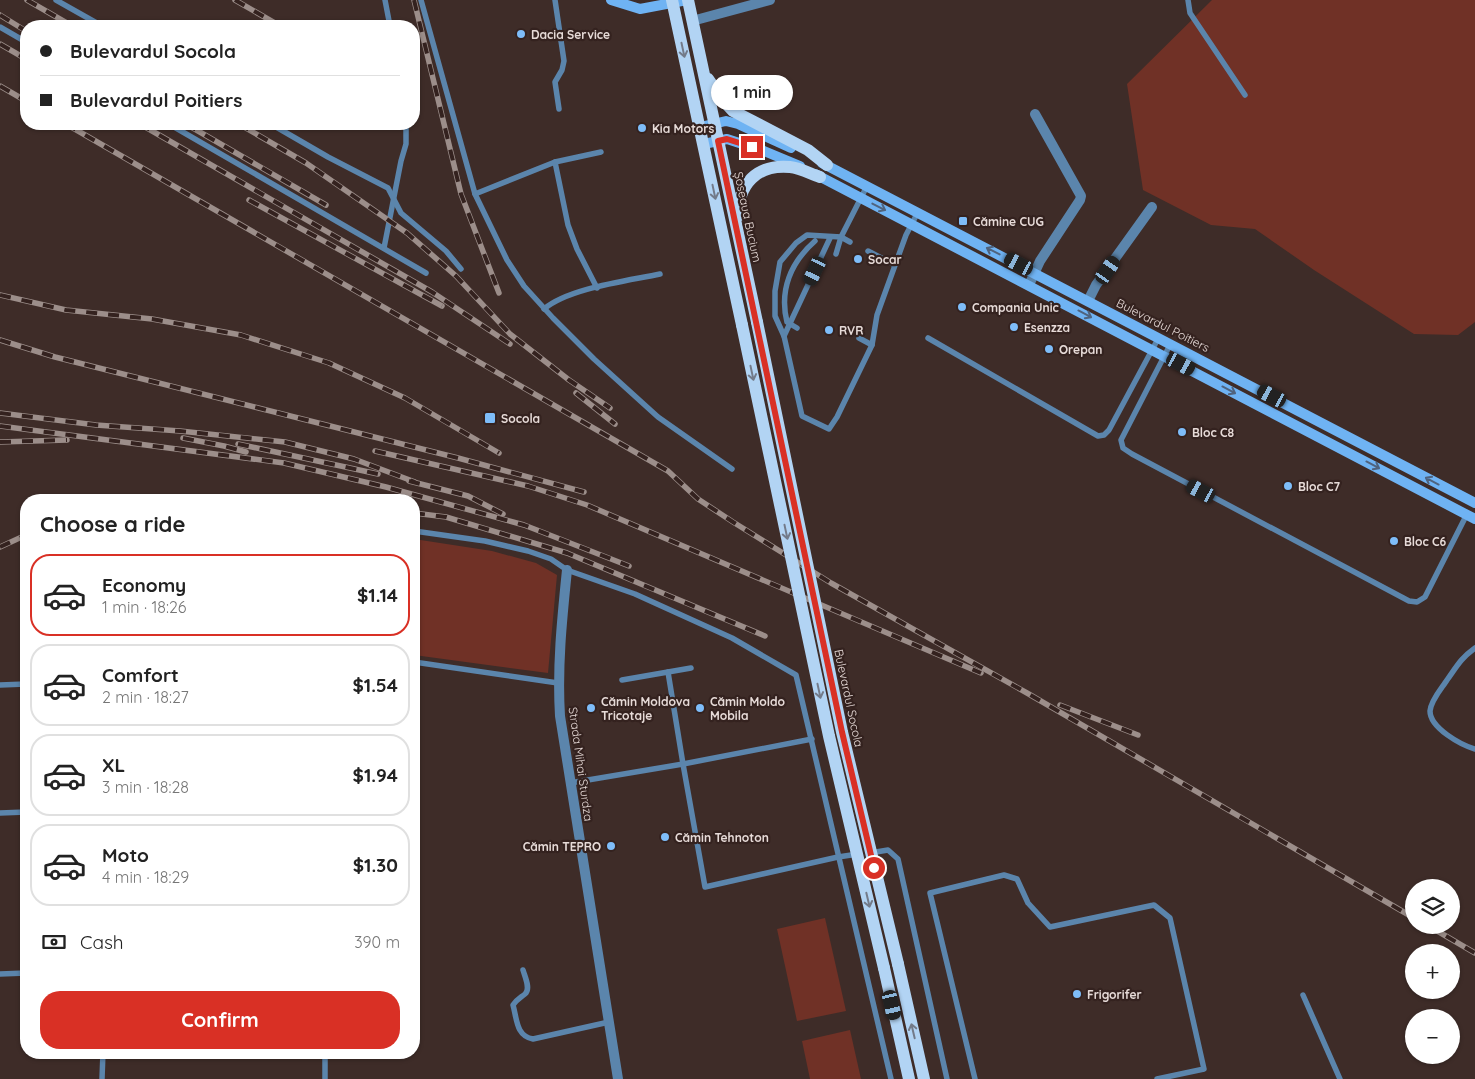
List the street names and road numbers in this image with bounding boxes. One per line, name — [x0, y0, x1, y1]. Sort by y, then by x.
street label: Șoseaua Bucium — [731, 170, 765, 264]
street label: Bulevardul Poitiers — [1114, 295, 1213, 355]
street label: Bulevardul Socola — [831, 648, 867, 748]
street label: Strada Mihai Sturdza — [566, 706, 596, 822]

